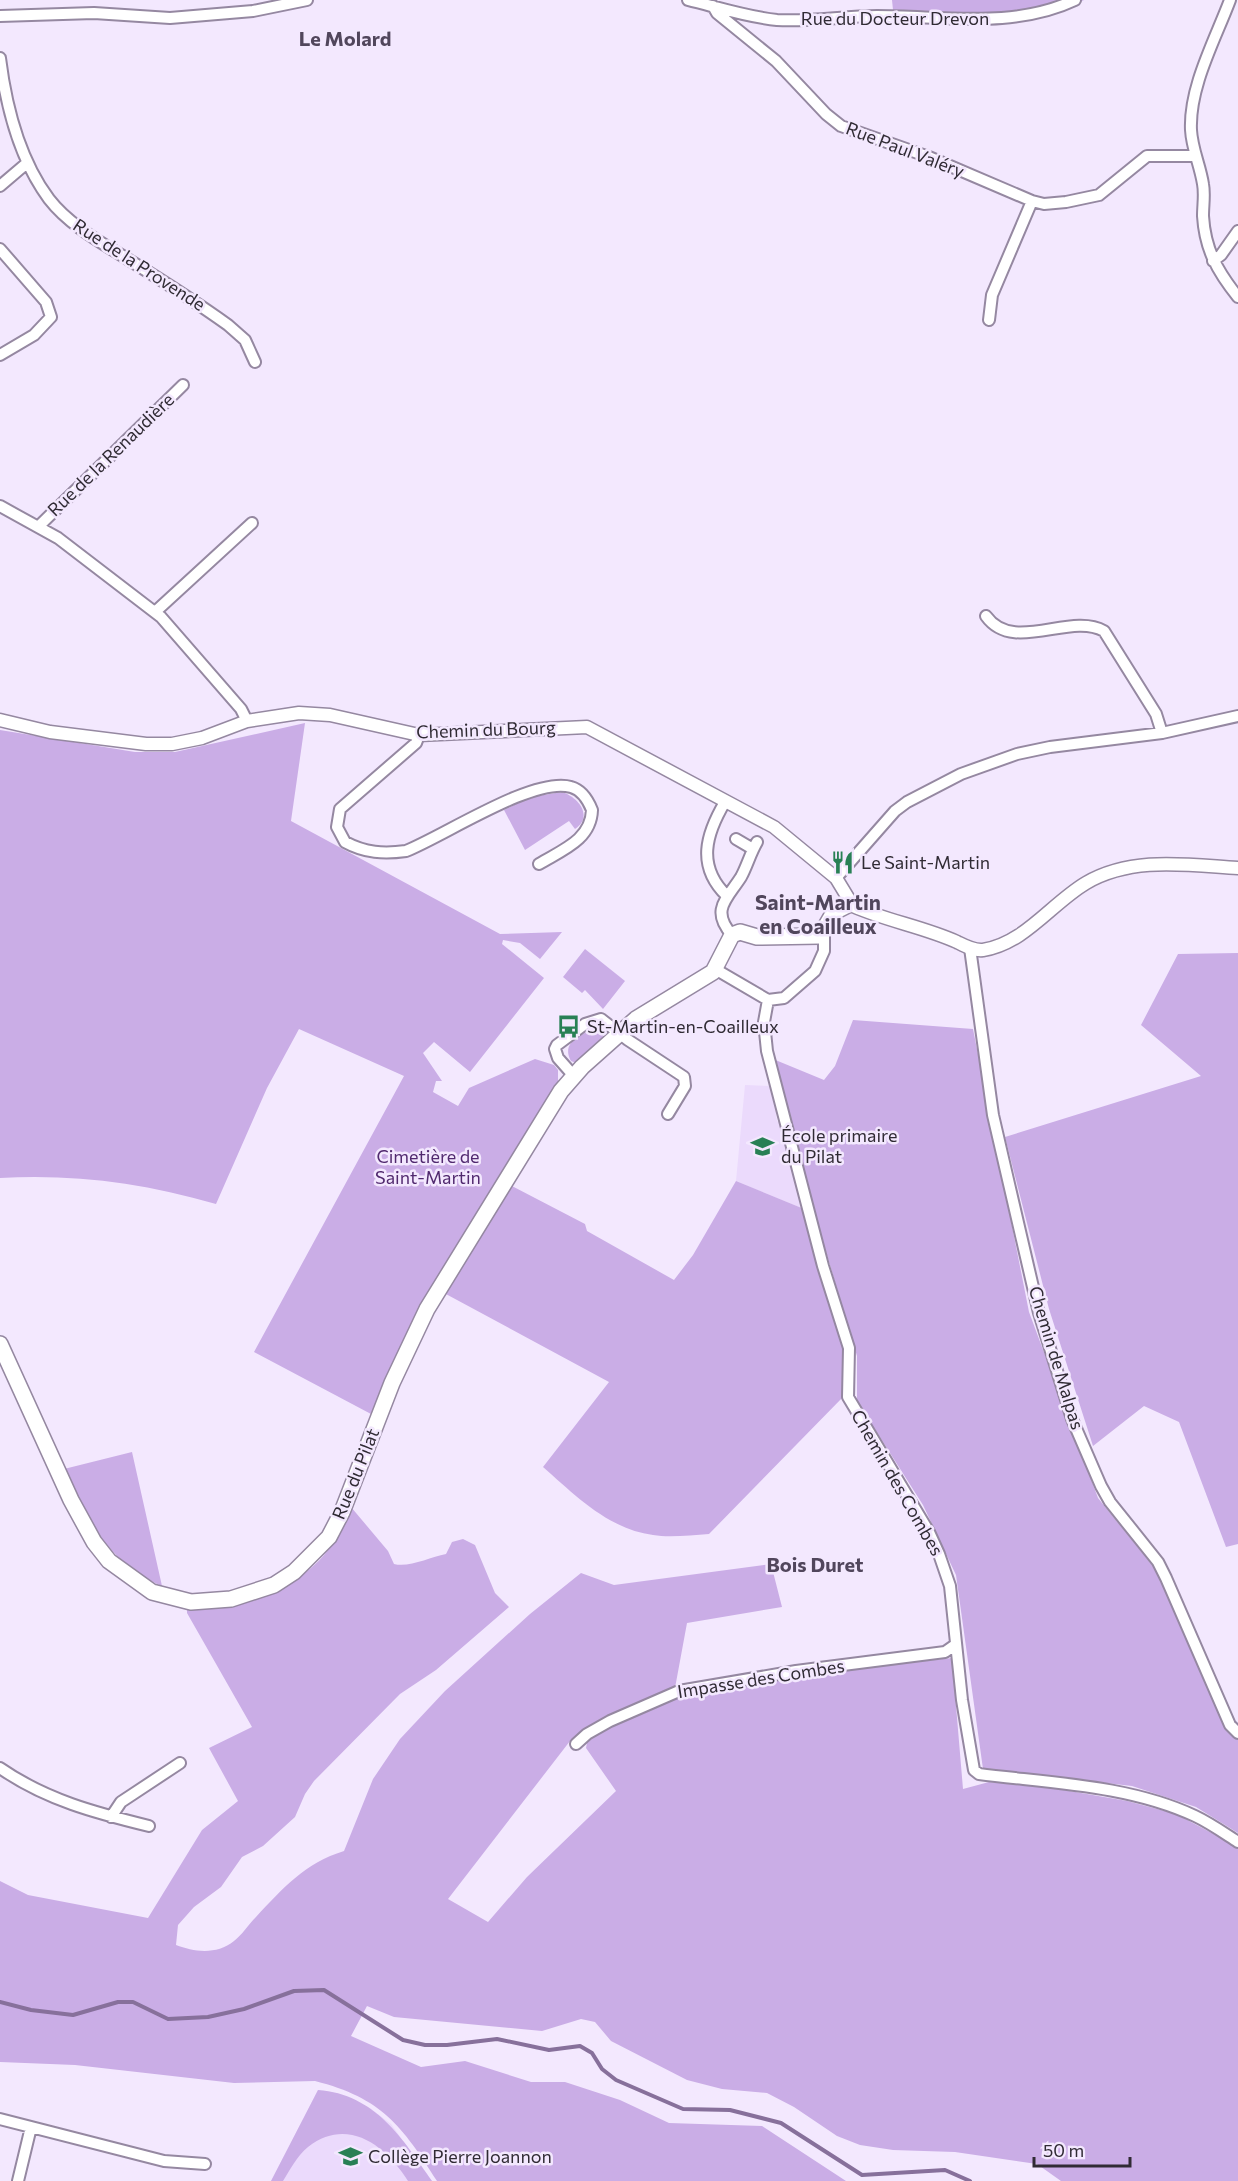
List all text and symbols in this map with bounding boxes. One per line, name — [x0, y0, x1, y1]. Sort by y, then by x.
street label: Rue du Docteur Drevon — [801, 7, 989, 29]
district label: Le Molard — [299, 26, 391, 50]
street label: Rue Paul Valéry — [843, 116, 968, 182]
street label: Rue de la Provende — [69, 213, 210, 315]
street label: Rue de la Renaudière — [42, 388, 178, 520]
street label: Chemin du Bourg — [416, 716, 556, 742]
restaurant icon: Le Saint-Martin — [830, 850, 856, 876]
place label: Le Saint-Martin — [861, 851, 990, 873]
district label: Saint-Martin en Coailleux — [755, 889, 881, 938]
bus stop icon: St-Martin-en-Coailleux — [556, 1014, 582, 1040]
place label: St-Martin-en-Coailleux — [587, 1015, 779, 1037]
place label: École primaire du Pilat — [781, 1124, 897, 1167]
school or university icon: École primaire du Pilat — [750, 1133, 776, 1159]
park label: Cimetière de Saint-Martin — [375, 1145, 481, 1188]
street label: Chemin de Malpas — [1025, 1283, 1089, 1432]
street label: Chemin des Combes — [847, 1406, 949, 1559]
street label: Rue du Pilat — [327, 1425, 383, 1522]
district label: Bois Duret — [767, 1552, 863, 1576]
street label: Impasse des Combes — [676, 1654, 846, 1702]
scale bar — [1034, 2130, 1130, 2168]
text: 50 m — [1043, 2139, 1084, 2161]
school or university icon: Collège Pierre Joannon — [337, 2144, 363, 2170]
place label: Collège Pierre Joannon — [368, 2145, 552, 2167]

